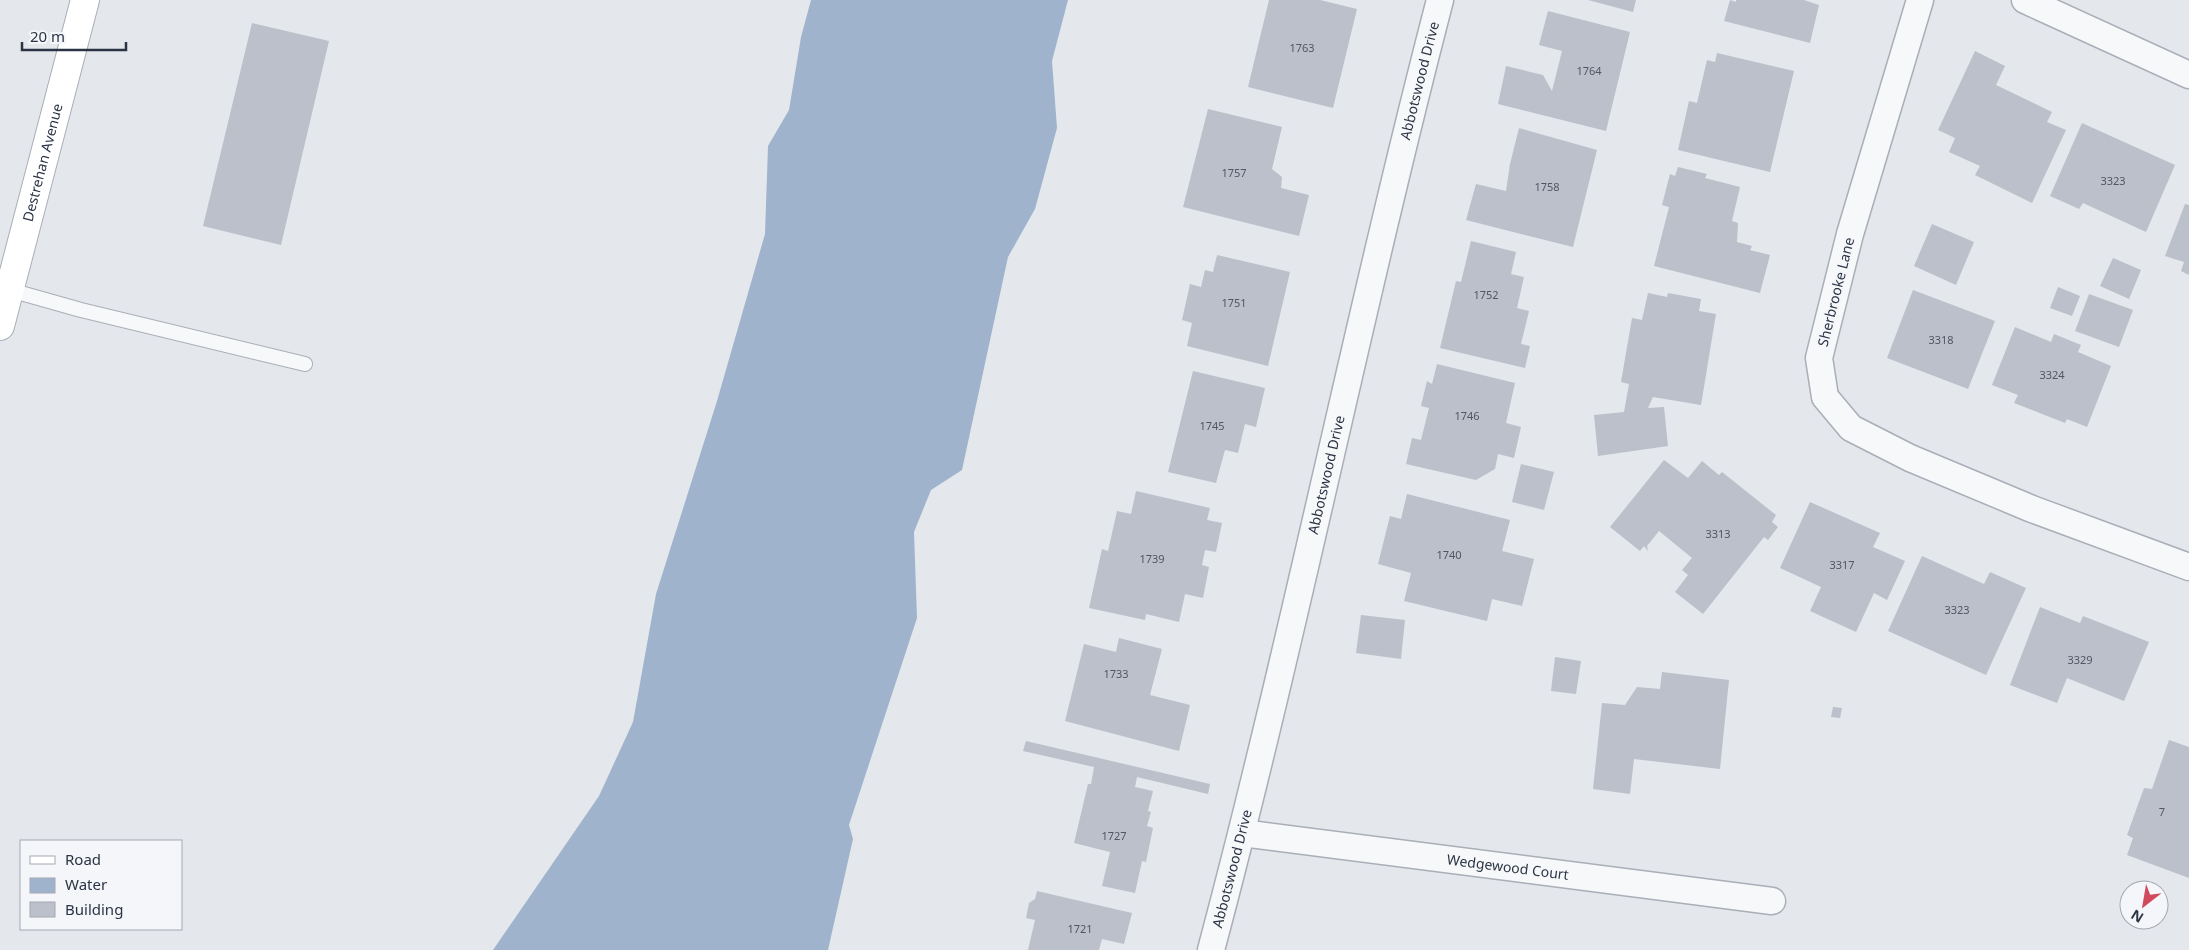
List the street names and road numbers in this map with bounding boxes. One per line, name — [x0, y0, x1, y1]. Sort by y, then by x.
street label: Abbotswood Drive — [1395, 19, 1443, 142]
street label: Destrehan Avenue — [18, 101, 67, 223]
street label: Sherbrooke Lane — [1813, 235, 1858, 348]
street label: Abbotswood Drive — [1303, 413, 1349, 536]
street label: Abbotswood Drive — [1207, 807, 1256, 930]
street label: Wedgewood Court — [1446, 849, 1570, 884]

